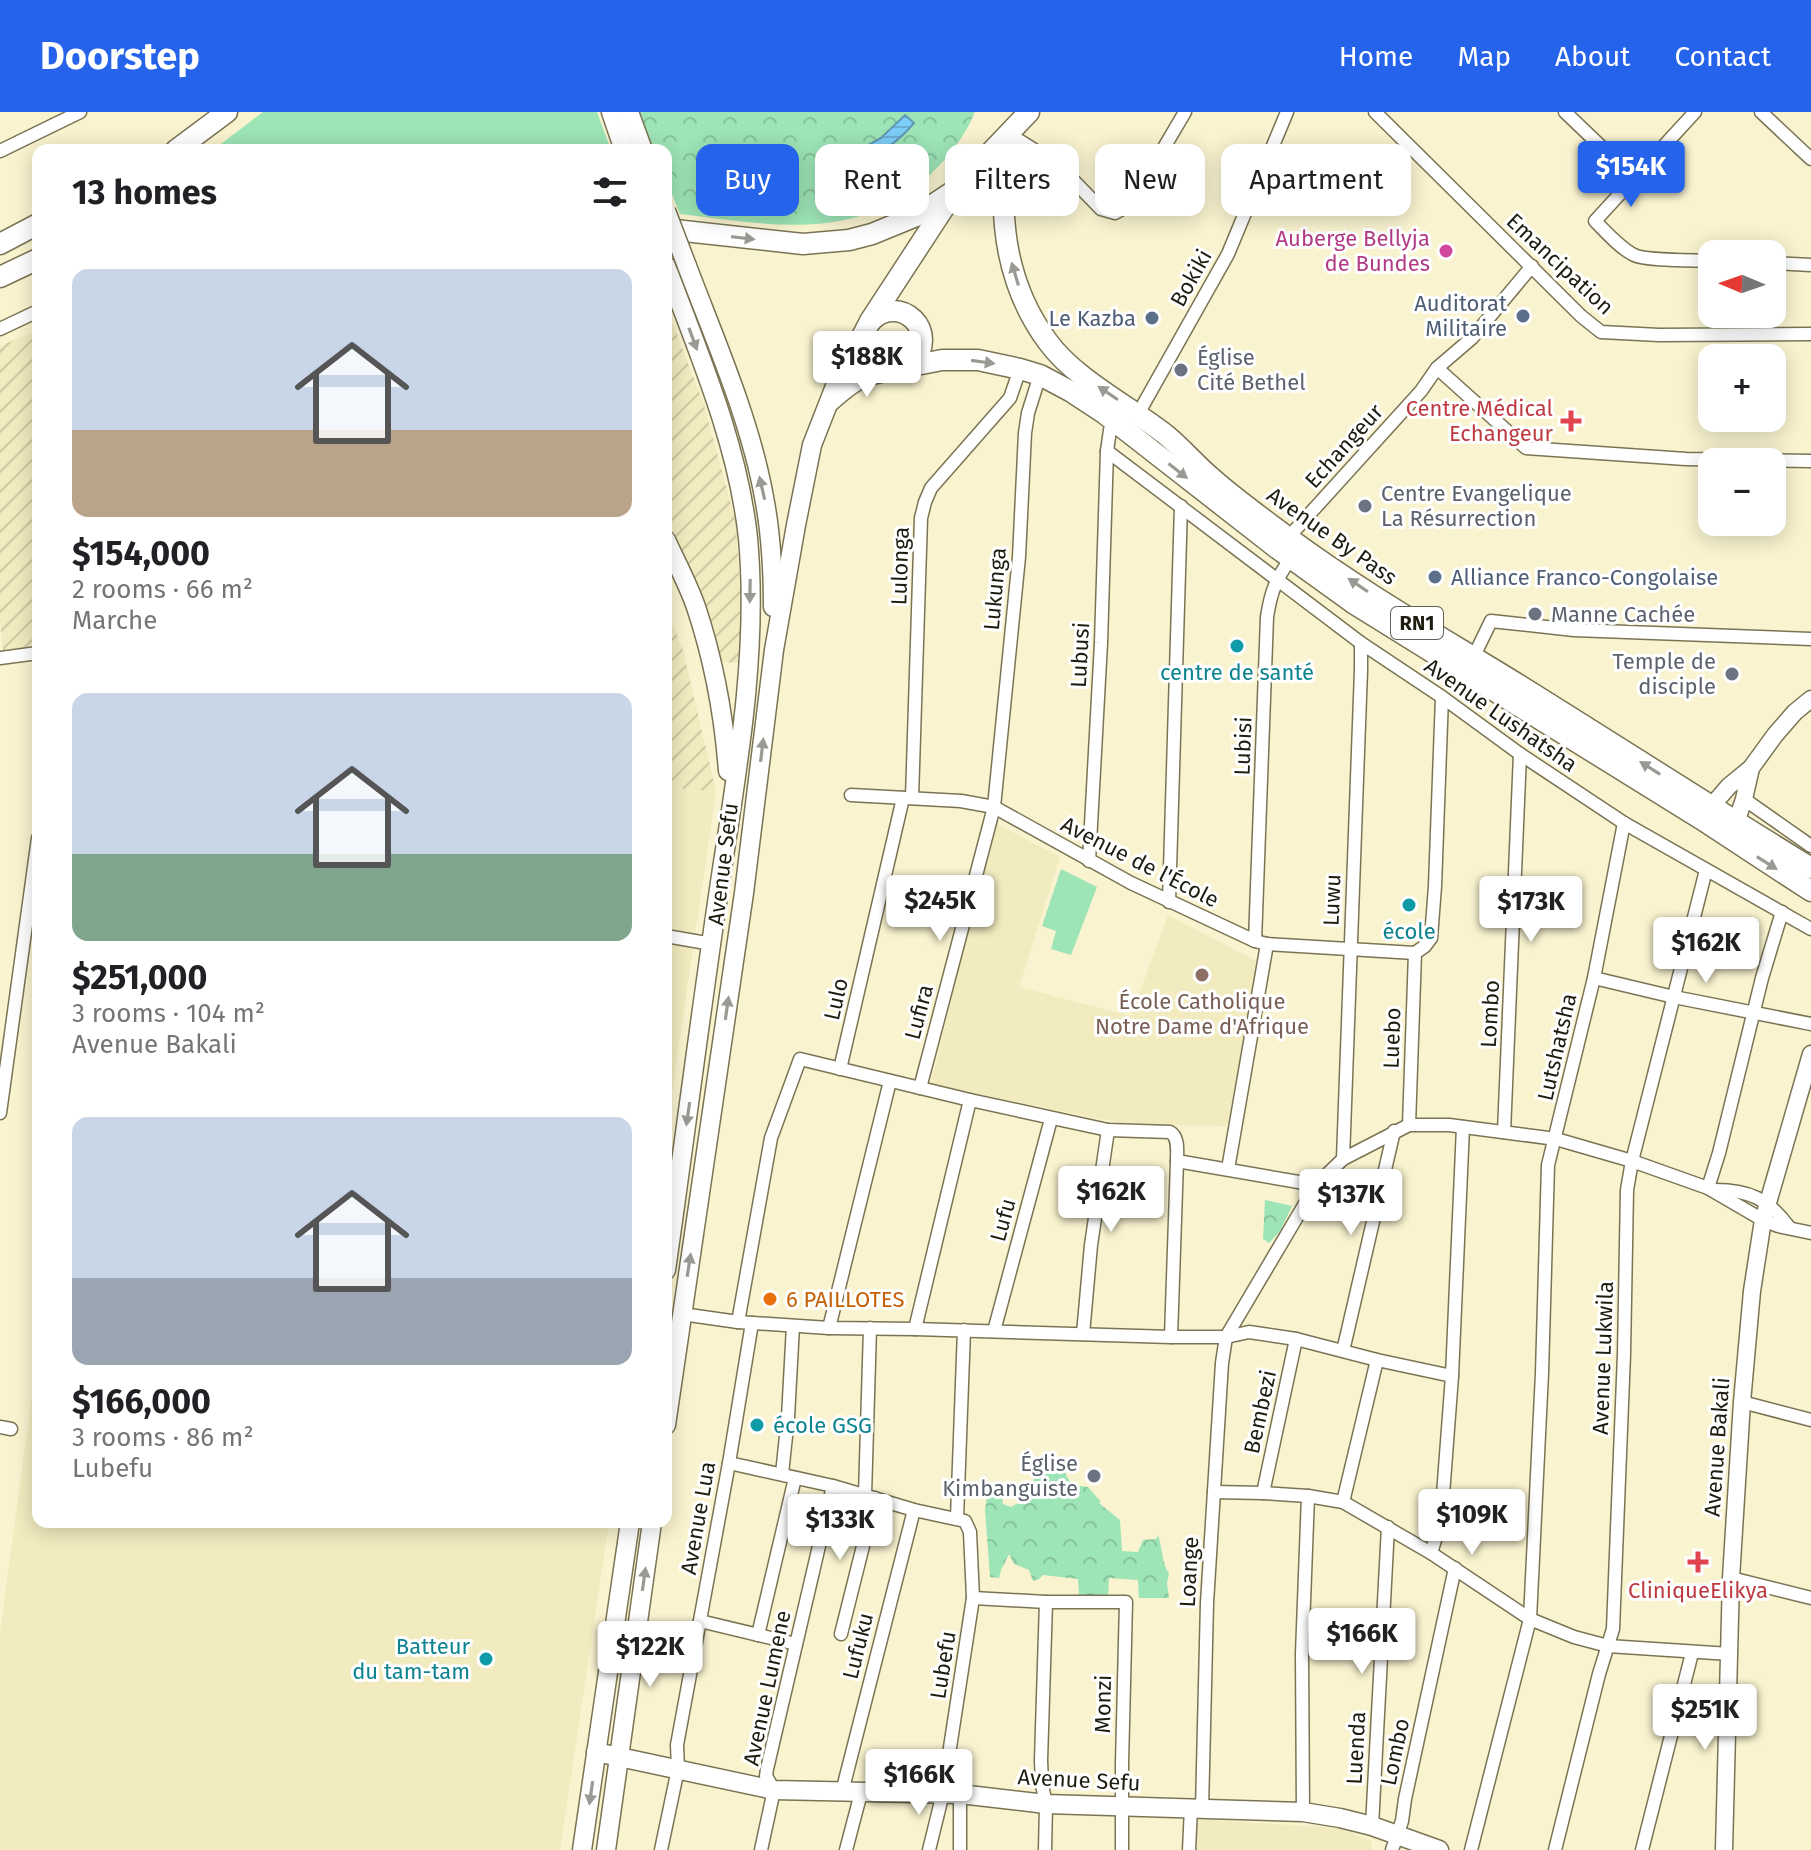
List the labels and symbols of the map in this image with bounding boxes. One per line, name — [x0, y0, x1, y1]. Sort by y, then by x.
pin: $154K — [1575, 141, 1687, 209]
street label: Emancipation — [1501, 208, 1619, 320]
place label: Auberge Bellyja de Bundes — [1275, 225, 1430, 277]
one-way arrow — [731, 231, 756, 244]
north arrow — [1698, 240, 1786, 328]
marker: Auberge Bellyja de Bundes — [1437, 242, 1455, 260]
street label: Bokiki — [1164, 245, 1218, 311]
one-way arrow — [1008, 261, 1021, 285]
place label: Auditorat Militaire — [1414, 290, 1507, 342]
place label: Le Kazba — [1049, 305, 1136, 332]
marker: Auditorat Militaire — [1514, 307, 1532, 325]
marker: Le Kazba — [1143, 309, 1161, 327]
one-way arrow — [687, 327, 700, 351]
pin: $188K — [811, 331, 923, 399]
place label: Église Cité Bethel — [1197, 344, 1306, 396]
one-way arrow — [971, 356, 996, 369]
marker: Église Cité Bethel — [1172, 361, 1190, 379]
one-way arrow — [1097, 386, 1118, 401]
place label: Centre Médical Echangeur — [1406, 395, 1553, 447]
street label: Echangeur — [1299, 398, 1389, 494]
marker: Centre Médical Echangeur — [1560, 410, 1582, 432]
one-way arrow — [1168, 463, 1188, 479]
one-way arrow — [755, 476, 768, 501]
place label: Centre Evangelique La Résurrection — [1381, 480, 1572, 532]
street label: Avenue By Pass — [1262, 481, 1402, 591]
marker: Centre Evangelique La Résurrection — [1356, 497, 1374, 515]
street label: Lulonga — [885, 526, 915, 606]
street label: Lukunga — [978, 546, 1012, 632]
place label: Alliance Franco-Congolaise — [1451, 564, 1718, 591]
marker: Alliance Franco-Congolaise — [1426, 568, 1444, 586]
one-way arrow — [1348, 578, 1369, 593]
one-way arrow — [743, 579, 756, 604]
place label: Manne Cachée — [1551, 601, 1695, 628]
marker: Manne Cachée — [1526, 605, 1544, 623]
road number: RN1 — [1391, 607, 1443, 639]
street label: Lubusi — [1065, 621, 1095, 689]
marker: centre de santé — [1228, 637, 1246, 655]
place label: Temple de disciple — [1613, 648, 1716, 700]
street label: Avenue Lushatsha — [1419, 652, 1583, 778]
place label: centre de santé — [1160, 659, 1314, 686]
marker: Temple de disciple — [1723, 665, 1741, 683]
street label: Lubisi — [1228, 716, 1258, 776]
one-way arrow — [755, 737, 768, 762]
one-way arrow — [1639, 760, 1660, 775]
street label: Avenue Sefu — [702, 801, 744, 927]
street label: Avenue de l'École — [1057, 811, 1223, 913]
one-way arrow — [1756, 855, 1778, 869]
street label: Luwu — [1318, 874, 1346, 926]
pin: $245K — [884, 875, 996, 943]
pin: $173K — [1475, 876, 1587, 944]
marker: école — [1400, 896, 1418, 914]
pin: $162K — [1650, 917, 1762, 985]
place label: école — [1382, 918, 1436, 945]
marker: École Catholique Notre Dame d'Afrique — [1193, 966, 1211, 984]
street label: Lulo — [818, 975, 854, 1023]
street label: Lombo — [1475, 979, 1505, 1049]
street label: Lufira — [899, 982, 939, 1042]
place label: École Catholique Notre Dame d'Afrique — [1095, 988, 1309, 1040]
street label: Lutshatsha — [1532, 991, 1582, 1103]
one-way arrow — [721, 995, 734, 1020]
street label: Luebo — [1377, 1007, 1407, 1069]
one-way arrow — [681, 1102, 694, 1127]
pin: $162K — [1055, 1166, 1167, 1234]
pin: $137K — [1295, 1169, 1407, 1237]
street label: Lufu — [984, 1195, 1022, 1245]
one-way arrow — [683, 1252, 696, 1277]
street label: Avenue Lukwila — [1587, 1281, 1619, 1435]
place label: 6 PAILLOTES — [786, 1286, 904, 1313]
marker: 6 PAILLOTES — [761, 1290, 779, 1308]
street label: Bembezi — [1238, 1368, 1282, 1456]
street label: Avenue Bakali — [1699, 1376, 1735, 1518]
place label: école GSG — [773, 1412, 872, 1439]
marker: école GSG — [748, 1416, 766, 1434]
place label: Église Kimbanguiste — [942, 1450, 1078, 1502]
street label: Avenue Lua — [675, 1459, 721, 1577]
marker: Église Kimbanguiste — [1085, 1467, 1103, 1485]
pin: $109K — [1416, 1489, 1528, 1557]
pin: $133K — [784, 1494, 896, 1562]
street label: Loange — [1174, 1536, 1204, 1608]
marker: CliniqueElikya — [1687, 1551, 1709, 1573]
one-way arrow — [638, 1566, 651, 1591]
place label: CliniqueElikya — [1628, 1577, 1768, 1604]
street label: Avenue Lumene — [737, 1608, 797, 1768]
pin: $166K — [1306, 1608, 1418, 1676]
street label: Lufuku — [837, 1610, 879, 1682]
pin: $122K — [594, 1621, 706, 1689]
street label: Lubefu — [924, 1629, 962, 1701]
place label: Batteur du tam-tam — [352, 1633, 471, 1685]
marker: Batteur du tam-tam — [477, 1650, 495, 1668]
street label: Monzi — [1089, 1674, 1117, 1734]
pin: $251K — [1649, 1684, 1761, 1752]
street label: Luenda — [1341, 1711, 1371, 1785]
street label: Lombo — [1375, 1716, 1415, 1788]
pin: $166K — [863, 1749, 975, 1817]
street label: Avenue Sefu — [1017, 1763, 1141, 1797]
one-way arrow — [584, 1781, 597, 1806]

